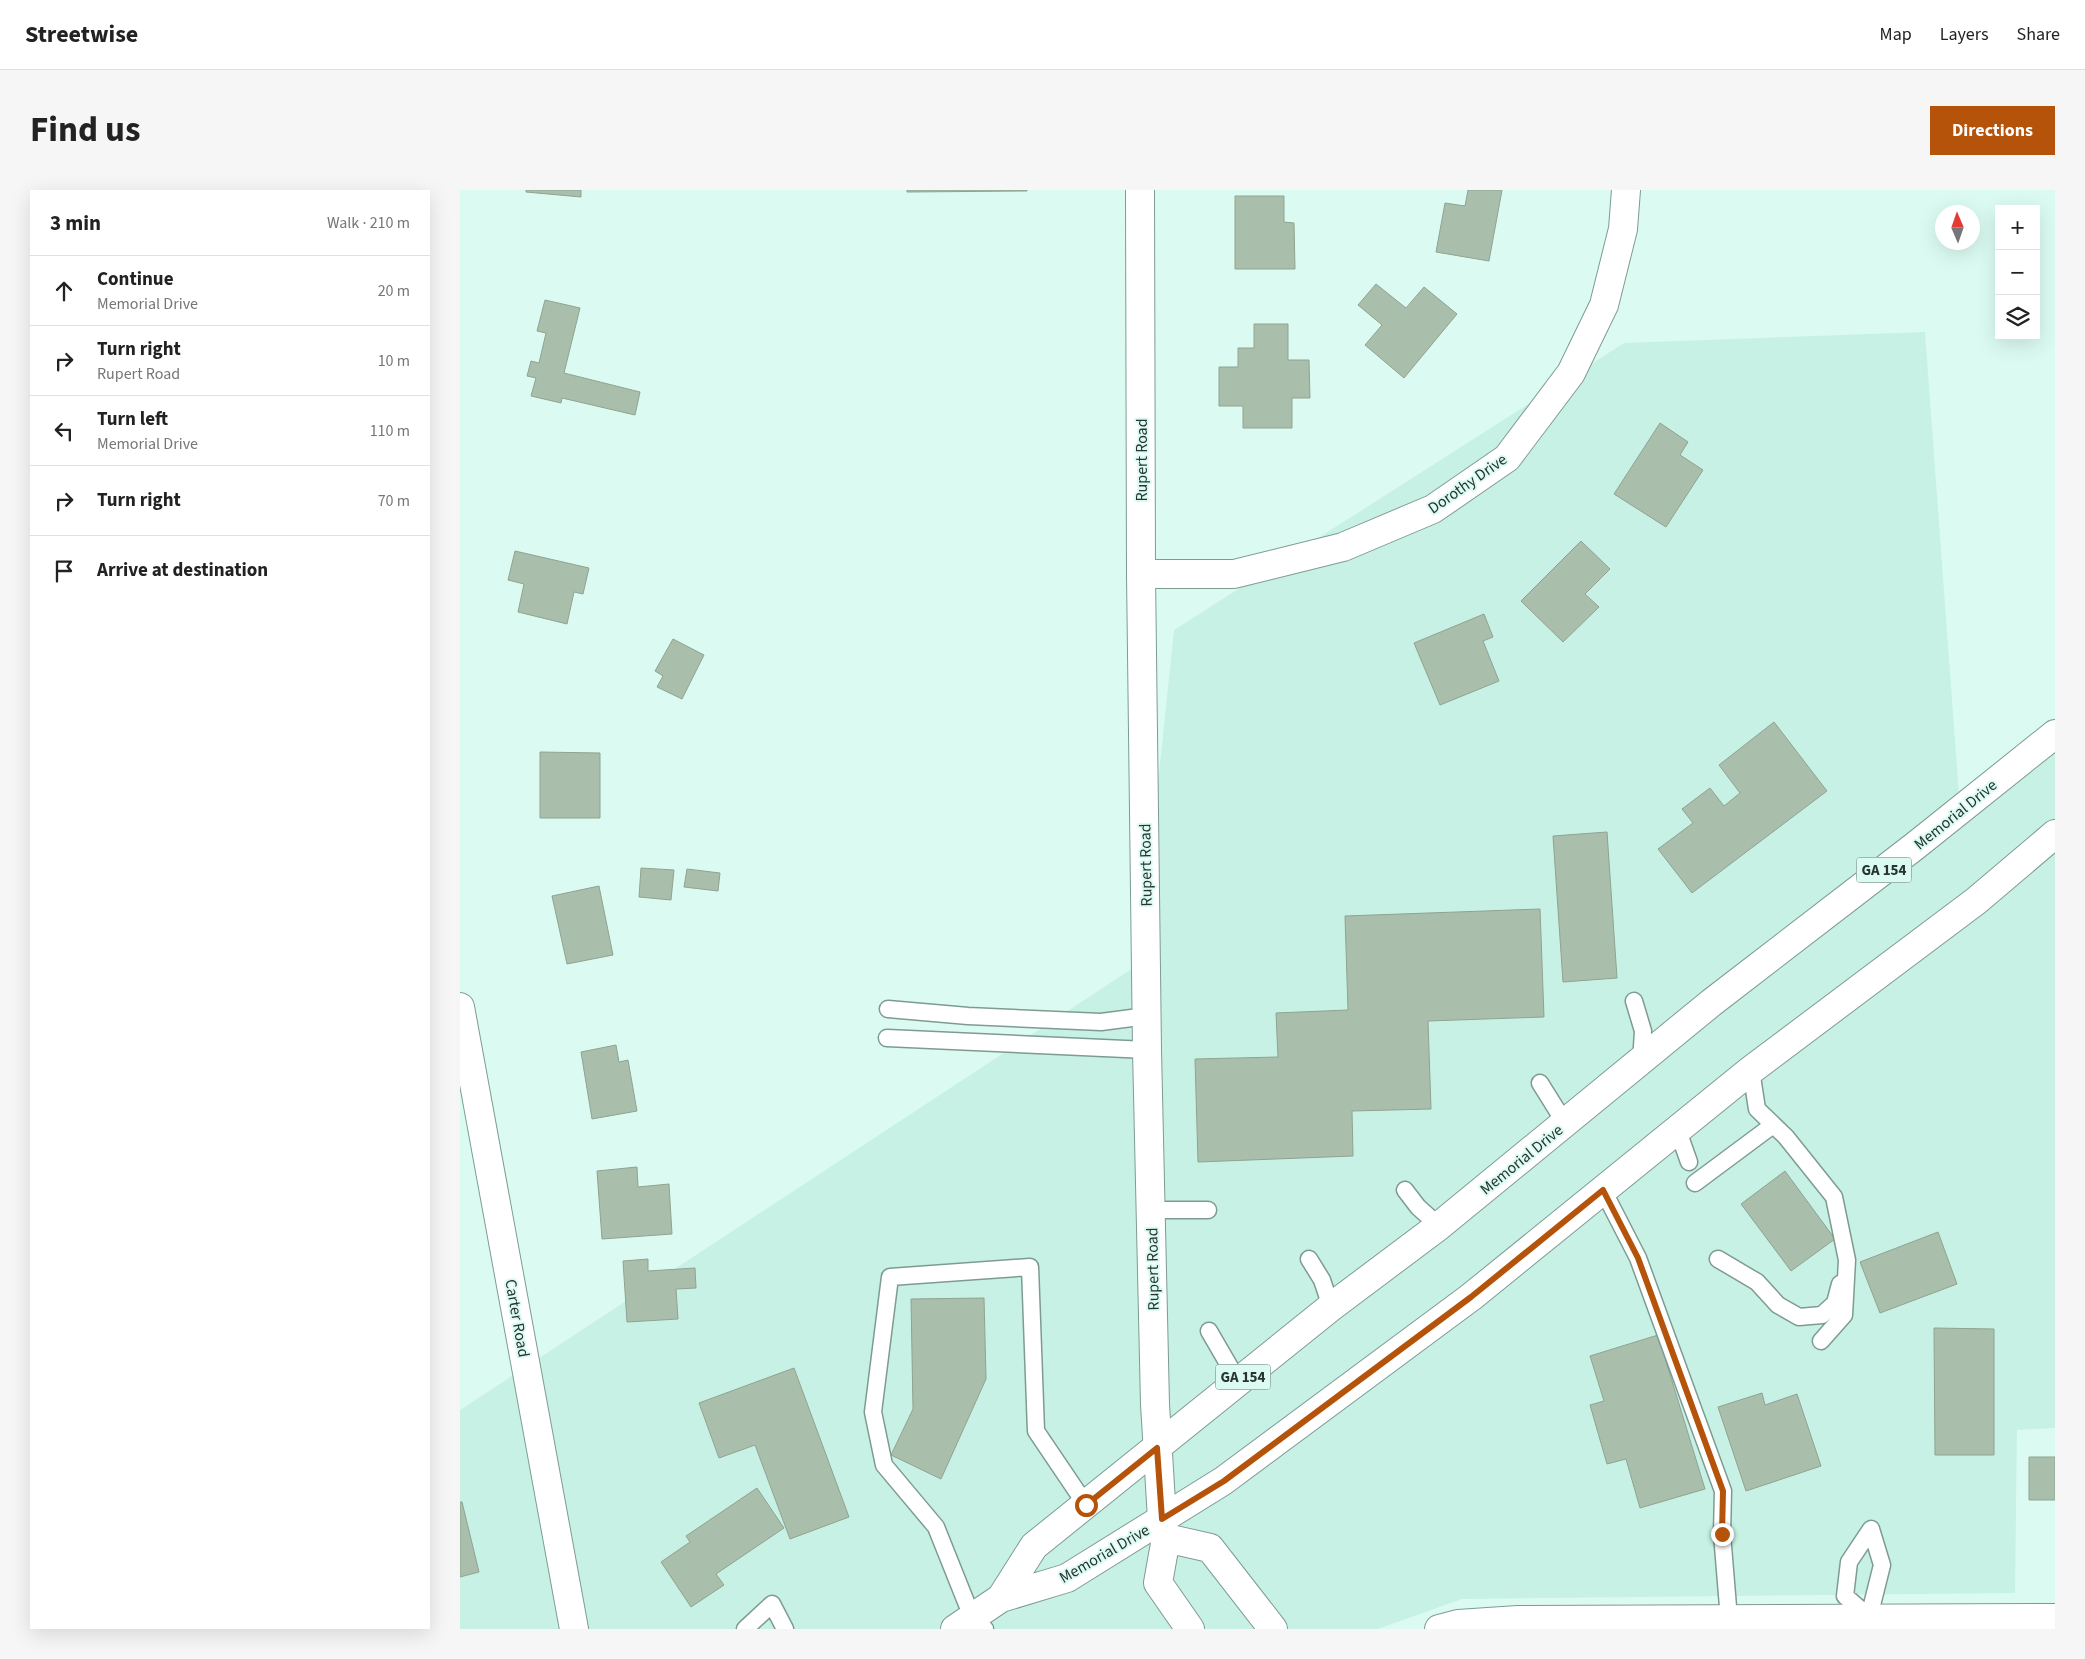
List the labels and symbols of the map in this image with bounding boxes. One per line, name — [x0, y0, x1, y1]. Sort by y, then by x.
north arrow — [1935, 205, 1980, 250]
street label: Rupert Road — [1131, 418, 1153, 502]
street label: Dorothy Drive — [1424, 448, 1512, 519]
street label: Memorial Drive — [1909, 774, 2002, 855]
street label: Rupert Road — [1134, 823, 1158, 907]
road number: GA 154 — [1856, 858, 1912, 882]
street label: Memorial Drive — [1475, 1119, 1568, 1200]
street label: Rupert Road — [1141, 1227, 1165, 1311]
street label: Carter Road — [499, 1277, 535, 1359]
road number: GA 154 — [1216, 1364, 1270, 1390]
route start — [1075, 1494, 1098, 1517]
street label: Memorial Drive — [1055, 1519, 1154, 1589]
route end — [1711, 1523, 1734, 1546]

